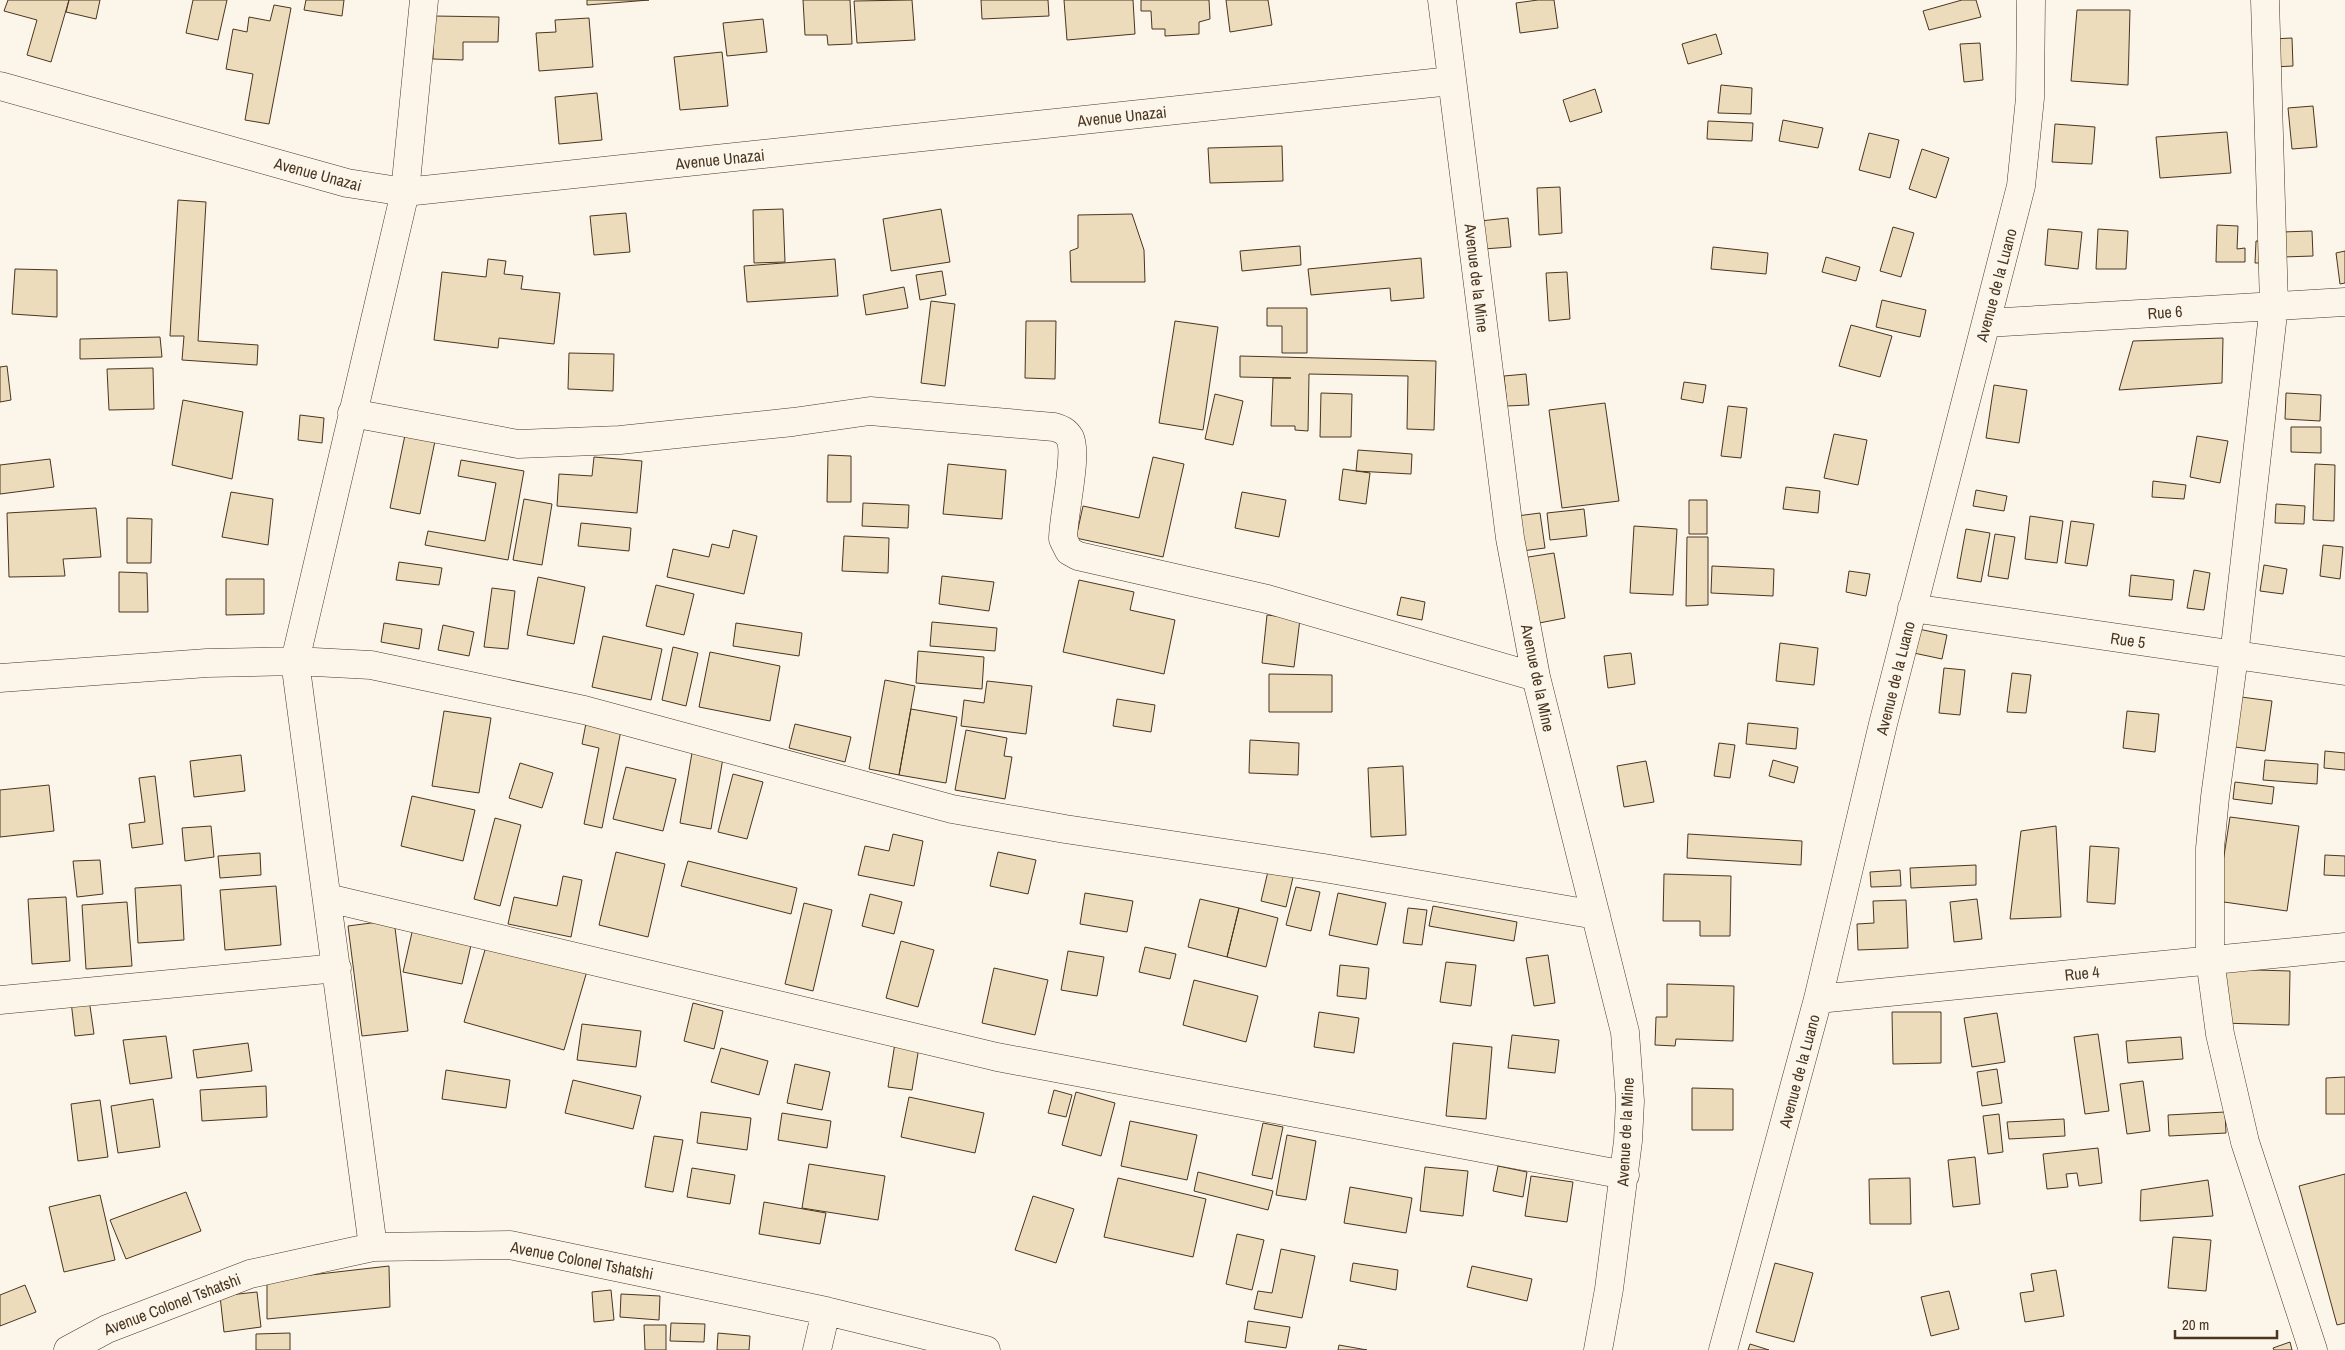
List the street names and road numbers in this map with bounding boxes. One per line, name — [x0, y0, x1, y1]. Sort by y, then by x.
street label: Avenue Unazai — [1075, 100, 1168, 132]
street label: Avenue Unazai — [673, 143, 766, 175]
street label: Avenue Unazai — [271, 152, 364, 196]
street label: Avenue de la Mine — [1459, 221, 1495, 334]
street label: Avenue de la Luano — [1970, 226, 2022, 345]
street label: Rue 6 — [2147, 300, 2183, 324]
street label: Avenue de la Luano — [1870, 619, 1920, 738]
street label: Avenue de la Mine — [1516, 621, 1560, 734]
street label: Rue 5 — [2109, 627, 2147, 653]
street label: Rue 4 — [2063, 960, 2101, 986]
street label: Avenue de la Luano — [1773, 1012, 1825, 1131]
street label: Avenue de la Mine — [1611, 1077, 1639, 1188]
street label: Avenue Colonel Tshatshi — [508, 1235, 655, 1285]
street label: Avenue Colonel Tshatshi — [99, 1268, 244, 1341]

